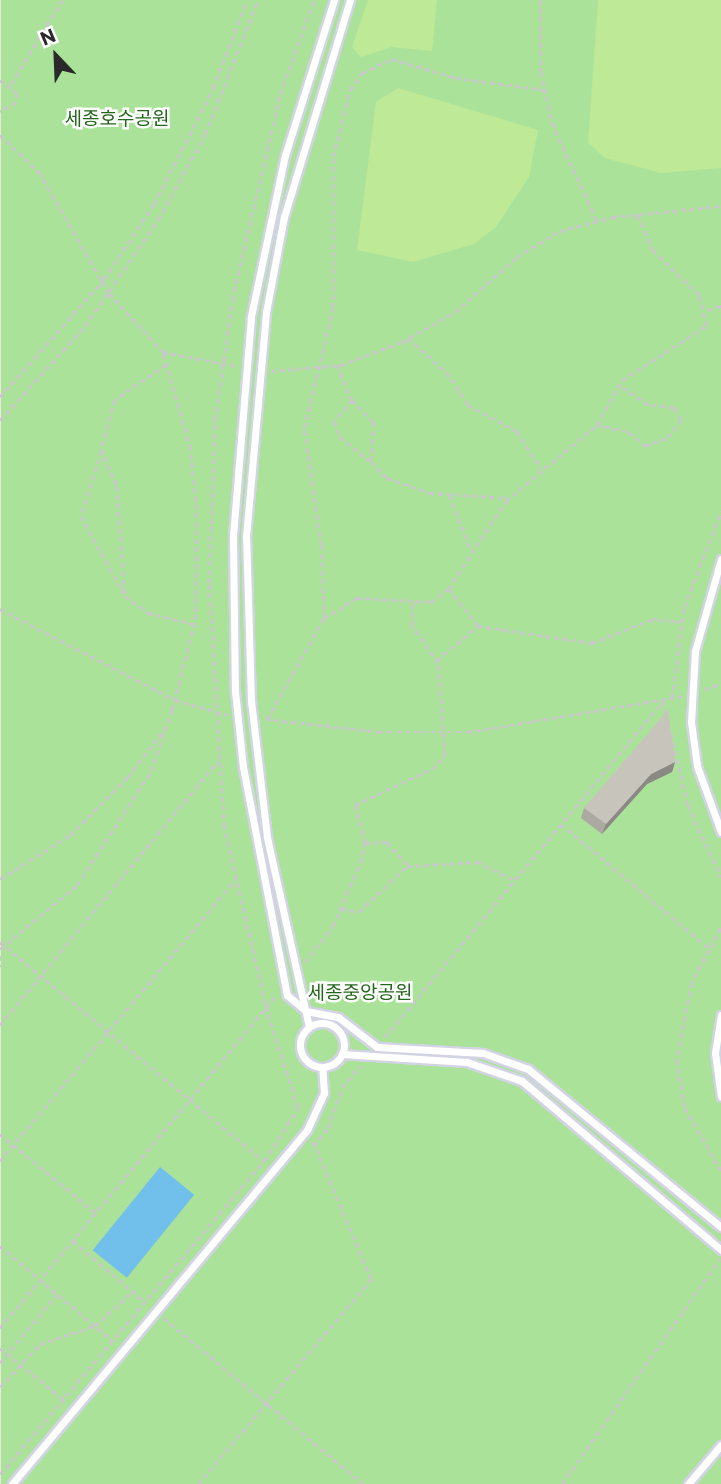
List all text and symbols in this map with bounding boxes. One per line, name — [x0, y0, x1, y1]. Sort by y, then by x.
north arrow — [21, 21, 91, 91]
text: N — [37, 23, 59, 50]
park label: 세종호수공원 — [65, 107, 169, 129]
park label: 세종중앙공원 — [308, 981, 412, 1003]

